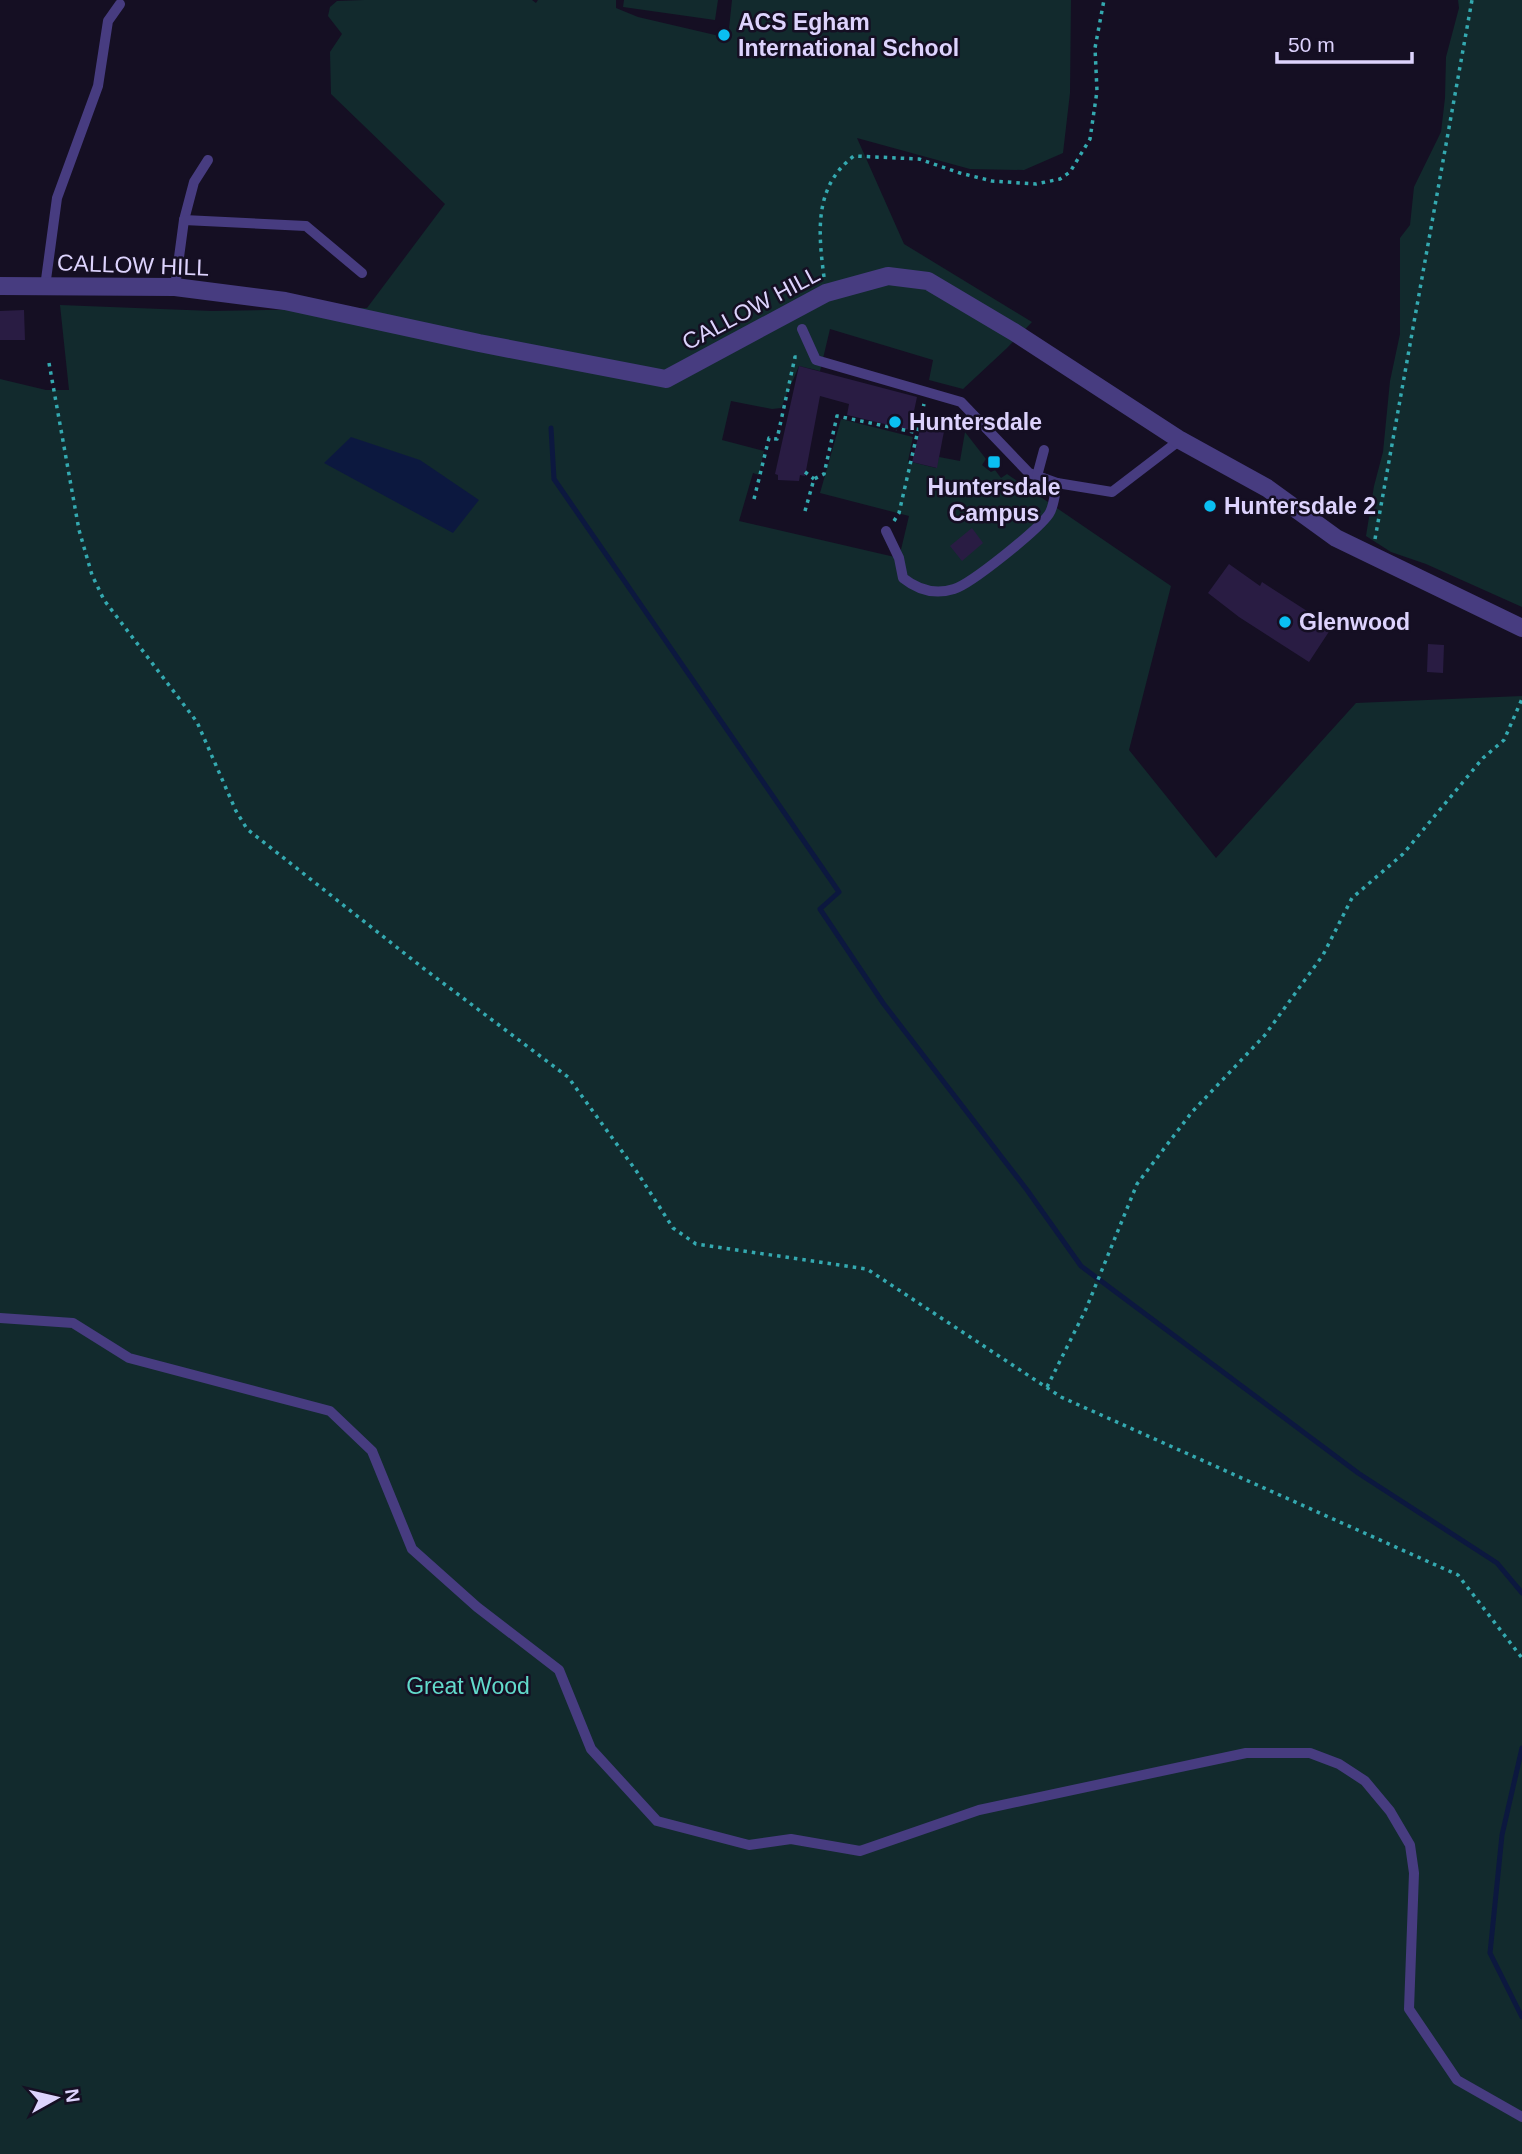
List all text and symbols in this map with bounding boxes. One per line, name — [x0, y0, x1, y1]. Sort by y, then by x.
place label: ACS Egham International School — [738, 9, 959, 61]
scale bar — [1277, 21, 1412, 65]
marker: ACS Egham International School — [716, 27, 732, 43]
text: 50 m — [1288, 33, 1335, 56]
street label: CALLOW HILL — [57, 249, 210, 281]
street label: CALLOW HILL — [678, 261, 824, 355]
place label: Huntersdale — [909, 409, 1042, 435]
marker: Huntersdale — [887, 414, 903, 430]
marker: Huntersdale Campus — [986, 454, 1002, 470]
place label: Huntersdale Campus — [928, 474, 1060, 526]
place label: Huntersdale 2 — [1224, 493, 1376, 519]
marker: Huntersdale 2 — [1202, 498, 1218, 514]
place label: Glenwood — [1299, 609, 1410, 635]
marker: Glenwood — [1277, 614, 1293, 630]
park label: Great Wood — [406, 1673, 530, 1699]
north arrow — [21, 2063, 91, 2133]
text: N — [61, 2087, 84, 2104]

